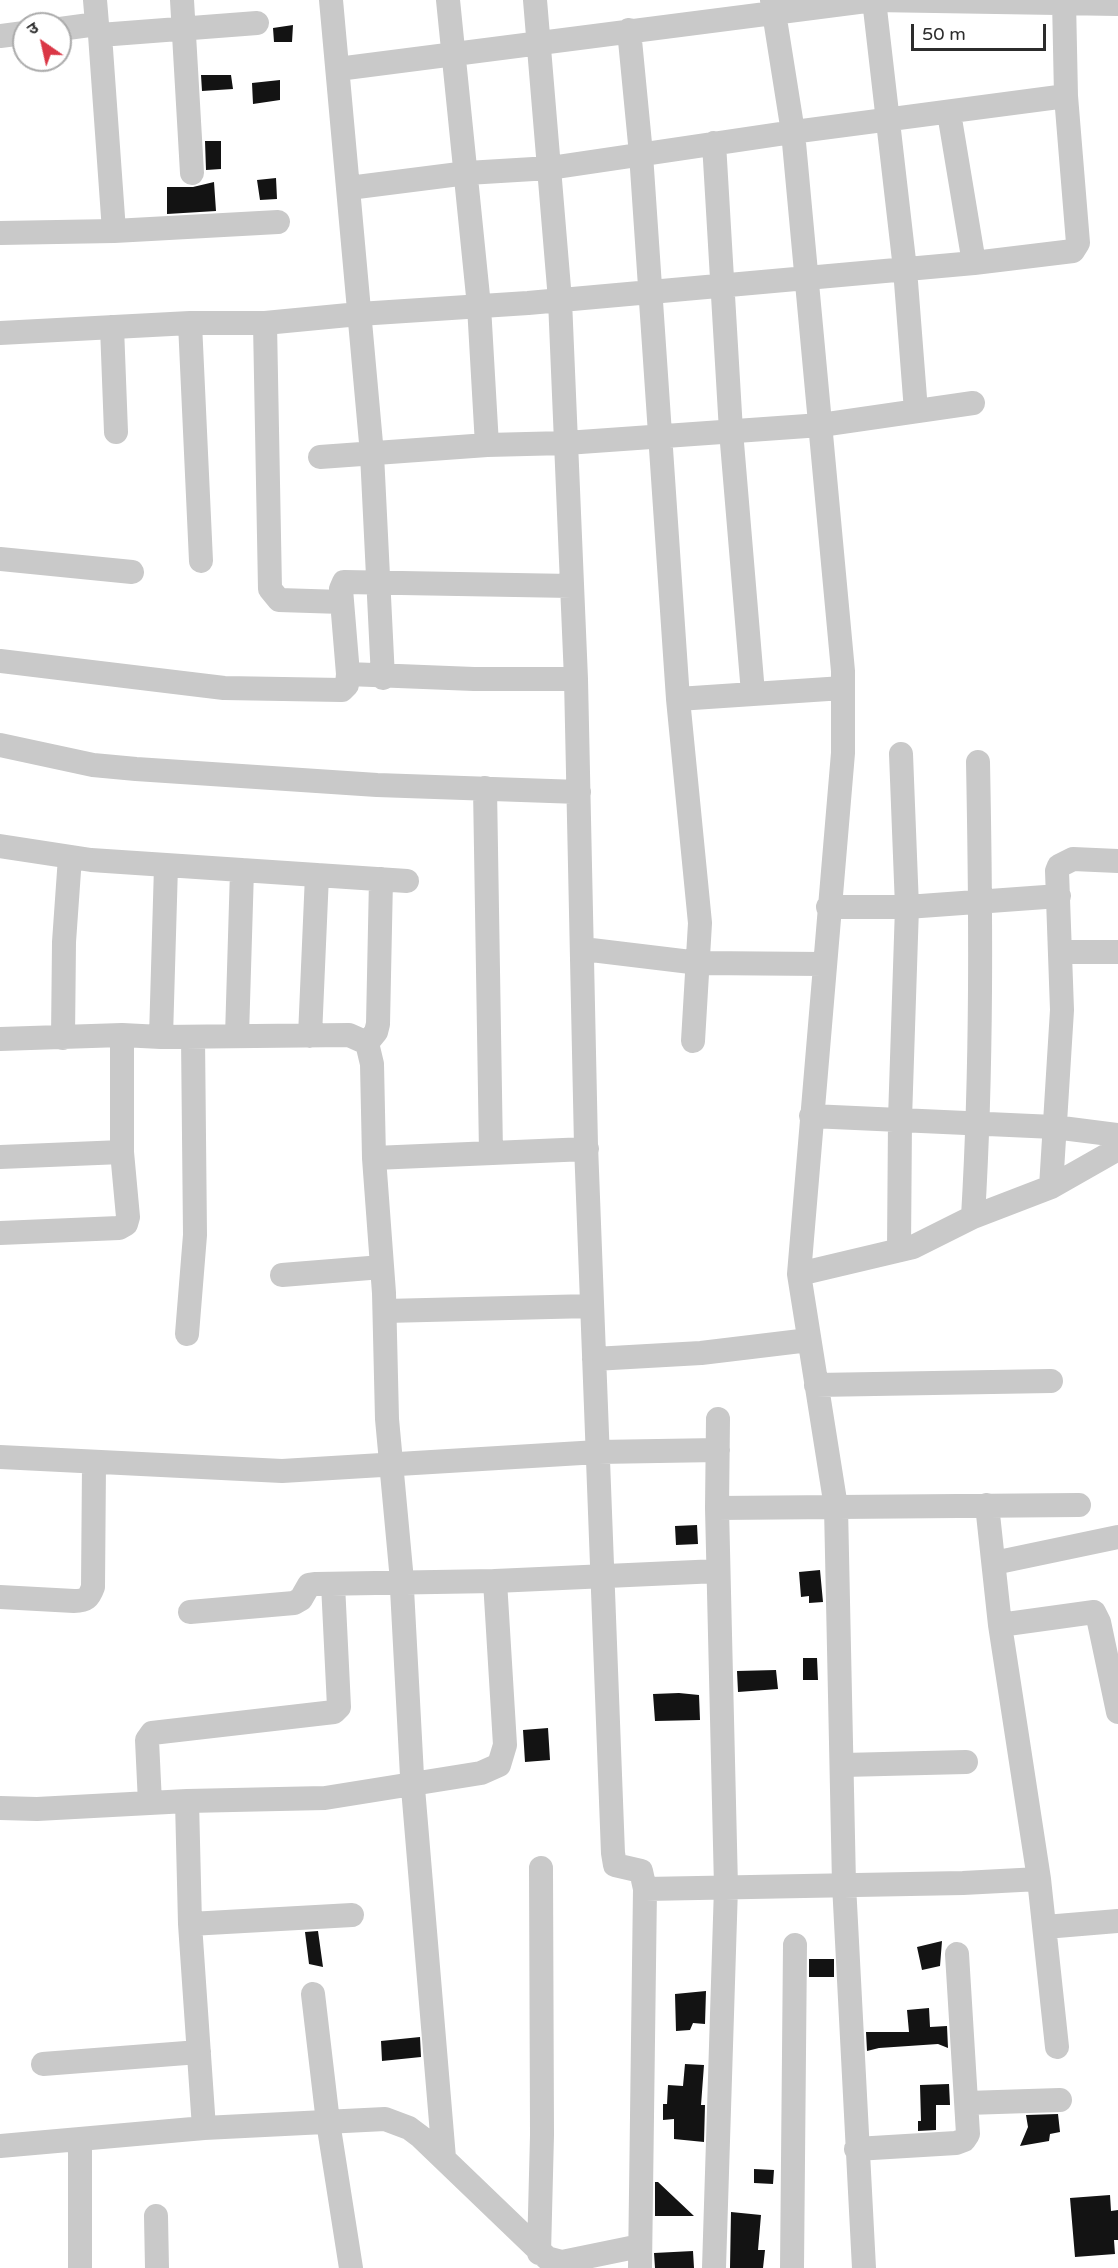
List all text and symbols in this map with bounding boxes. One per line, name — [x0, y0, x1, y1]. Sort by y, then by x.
north arrow — [12, 12, 72, 72]
scale bar — [914, 12, 1049, 50]
text: उ — [24, 18, 43, 40]
text: 50 m — [922, 23, 966, 45]

